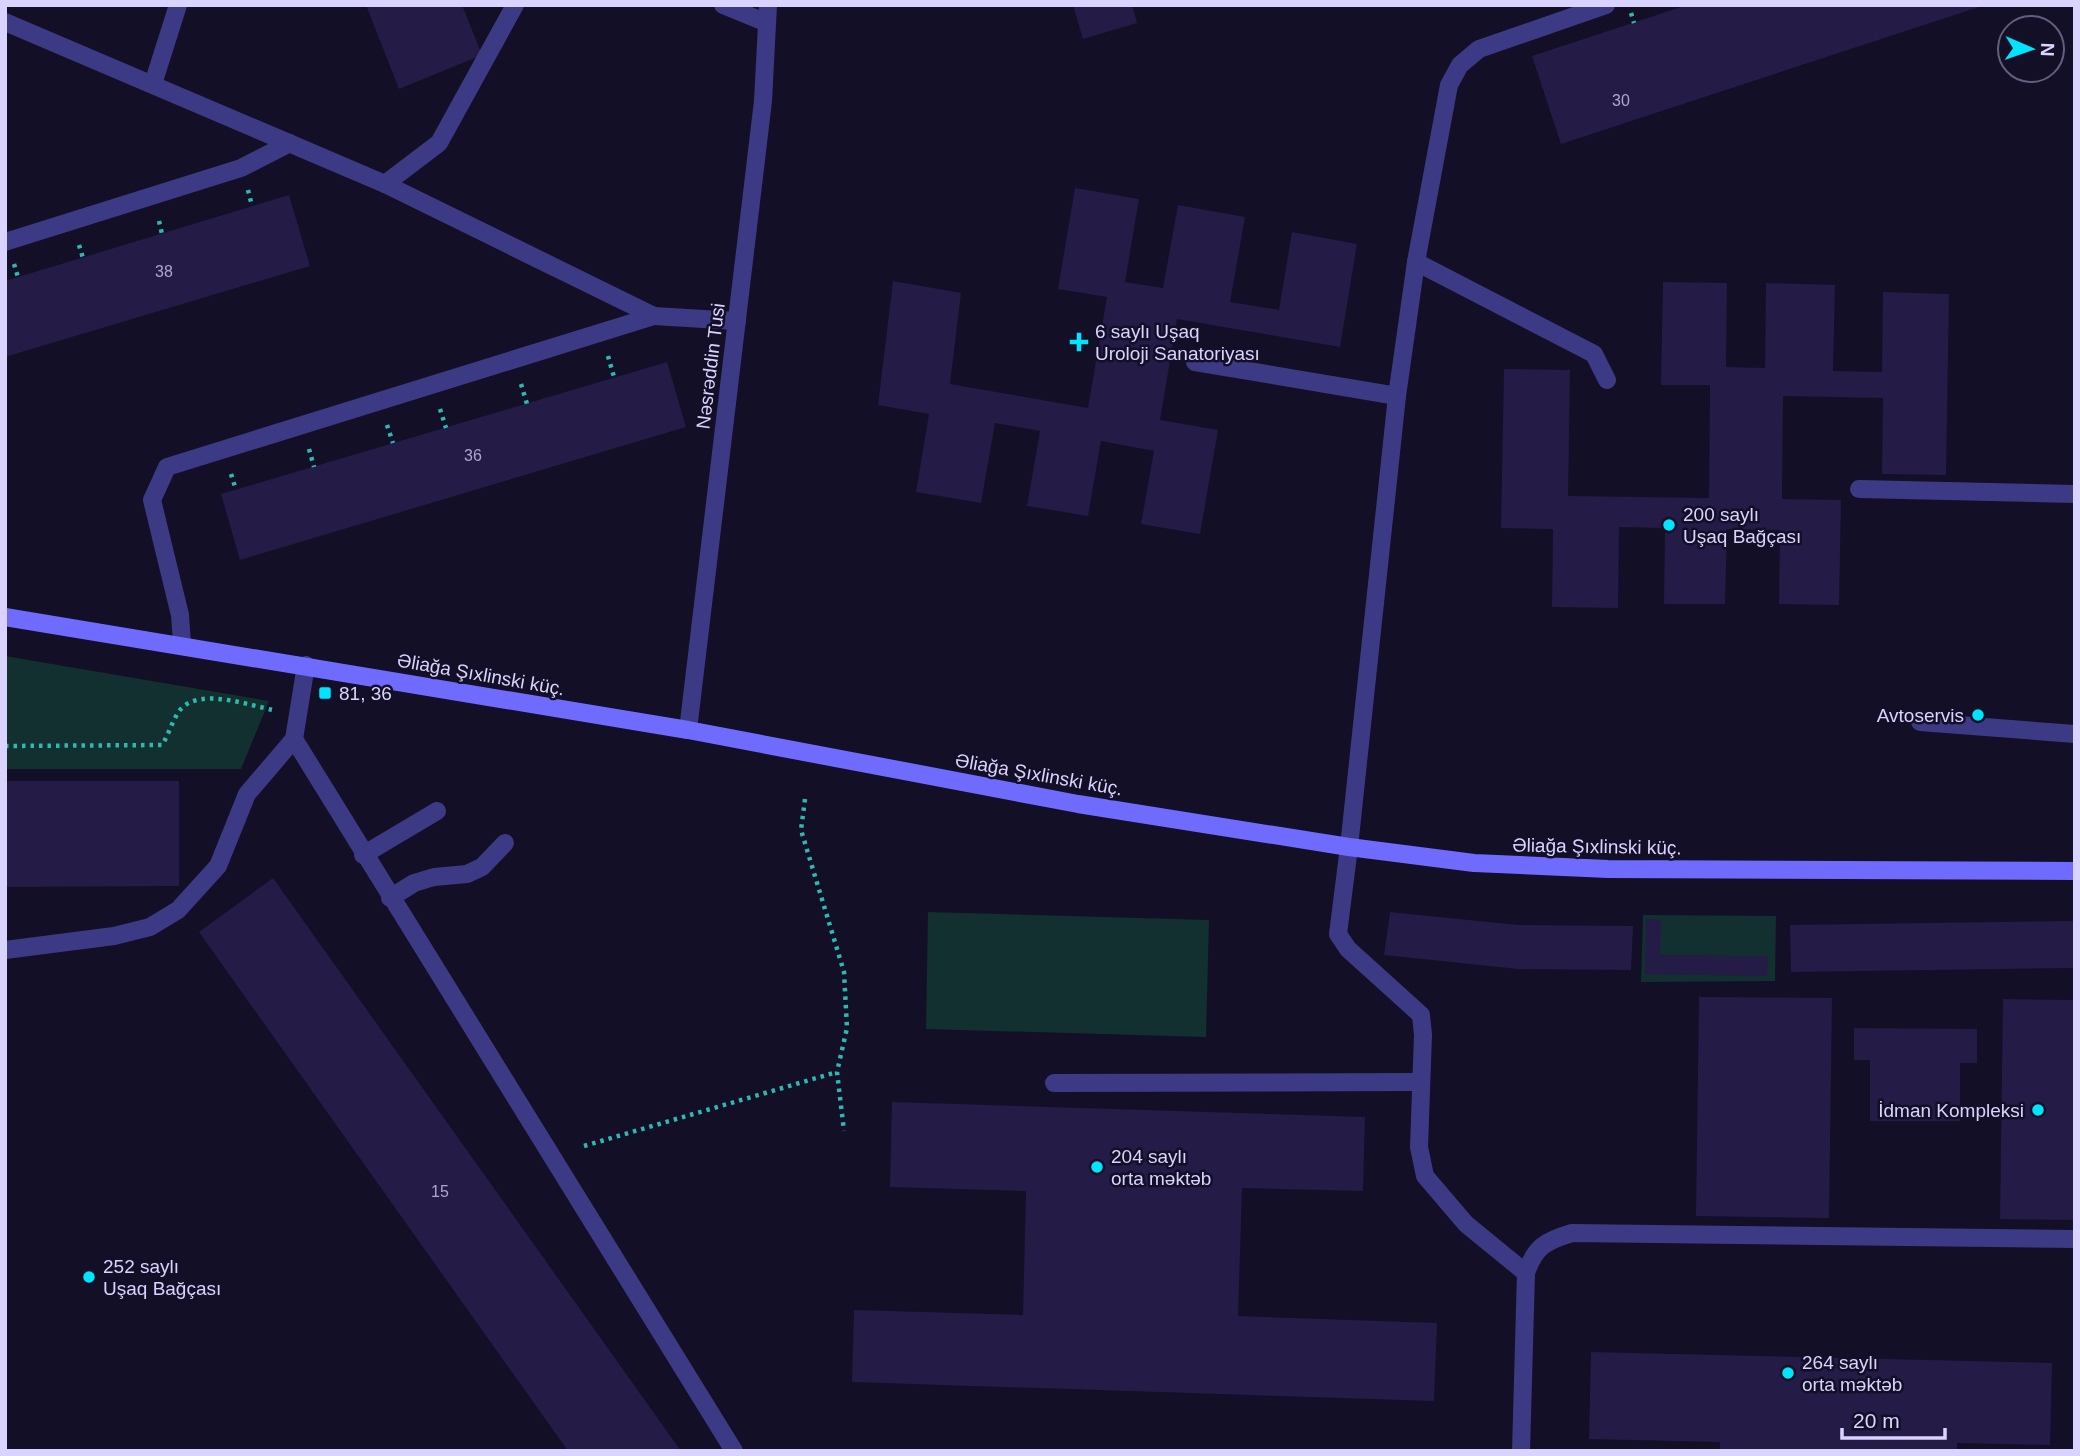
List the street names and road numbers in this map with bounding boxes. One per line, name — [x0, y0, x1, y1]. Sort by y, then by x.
street label: Nəsrəddin Tusi — [692, 302, 729, 430]
street label: Əliağa Şıxlinski küç. — [396, 649, 566, 700]
street label: Əliağa Şıxlinski küç. — [954, 749, 1124, 800]
street label: Əliağa Şıxlinski küç. — [1512, 835, 1682, 858]

